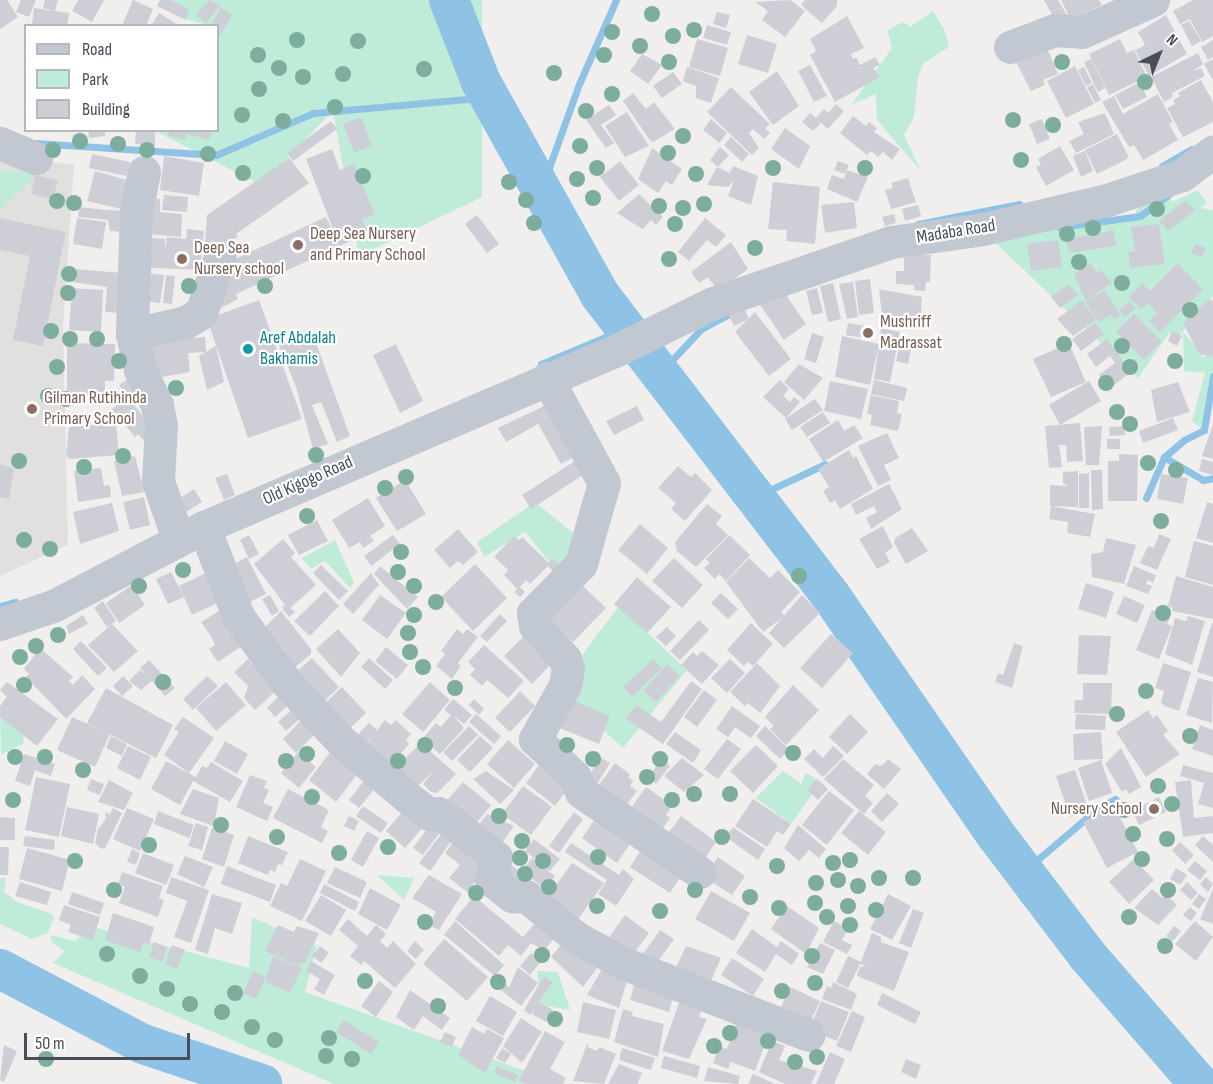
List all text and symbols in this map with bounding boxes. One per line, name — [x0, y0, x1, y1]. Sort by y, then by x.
legend — [24, 24, 219, 132]
north arrow — [1129, 24, 1189, 84]
text: N — [1162, 31, 1181, 50]
text: Road — [82, 39, 112, 60]
text: Park — [82, 69, 108, 90]
text: Building — [82, 99, 130, 120]
street label: Madaba Road — [915, 215, 997, 249]
place label: Deep Sea Nursery and Primary School — [310, 224, 426, 266]
place label: Deep Sea Nursery school — [194, 238, 284, 280]
marker: Deep Sea Nursery and Primary School — [291, 238, 305, 252]
marker: Deep Sea Nursery school — [175, 252, 189, 266]
place label: Mushriff Madrassat — [880, 312, 942, 354]
marker: Mushriff Madrassat — [861, 326, 875, 340]
place label: Aref Abdalah Bakhamis — [260, 328, 336, 370]
marker: Aref Abdalah Bakhamis — [241, 342, 255, 356]
place label: Gilman Rutihinda Primary School — [44, 388, 147, 430]
marker: Gilman Rutihinda Primary School — [25, 402, 39, 416]
street label: Old Kigogo Road — [260, 452, 356, 510]
place label: Nursery School — [1051, 798, 1142, 820]
marker: Nursery School — [1147, 802, 1161, 816]
scale bar — [27, 1021, 194, 1059]
text: 50 m — [35, 1033, 65, 1054]

